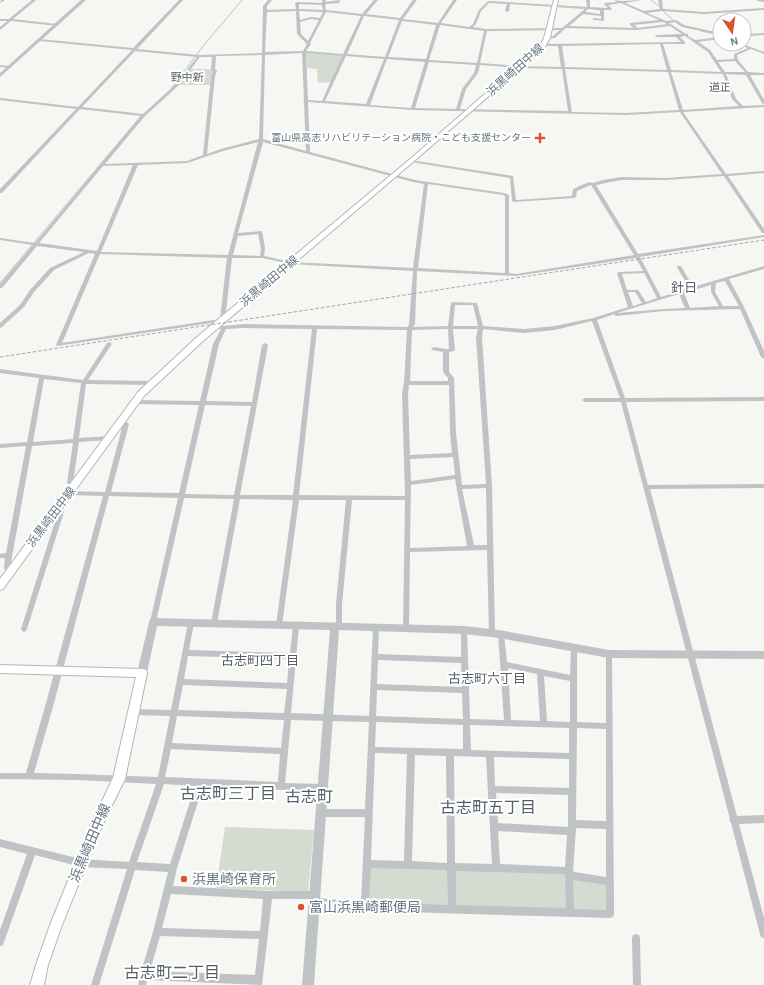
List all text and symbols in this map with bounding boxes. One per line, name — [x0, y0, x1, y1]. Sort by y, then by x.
north arrow — [712, 12, 752, 52]
text: N — [729, 34, 739, 48]
street label: 浜黒崎田中線 — [484, 41, 546, 99]
district label: 野中新 — [171, 71, 204, 84]
district label: 道正 — [709, 81, 731, 94]
place label: 富山県高志リハビリテーション病院・こども支援センター — [271, 132, 531, 144]
marker: 富山県高志リハビリテーション病院・こども支援センター — [534, 132, 546, 144]
street label: 浜黒崎田中線 — [237, 252, 301, 310]
district label: 針日 — [671, 280, 697, 295]
street label: 浜黒崎田中線 — [24, 484, 78, 550]
district label: 古志町四丁目 — [221, 653, 299, 668]
district label: 古志町六丁目 — [448, 671, 526, 686]
district label: 古志町三丁目 — [180, 784, 276, 803]
district label: 古志町 — [285, 787, 333, 806]
district label: 古志町五丁目 — [440, 798, 536, 817]
street label: 浜黒崎田中線 — [66, 801, 114, 885]
place label: 浜黒崎保育所 — [192, 871, 276, 888]
marker: 浜黒崎保育所 — [179, 874, 189, 884]
place label: 富山浜黒崎郵便局 — [309, 899, 421, 916]
marker: 富山浜黒崎郵便局 — [296, 902, 306, 912]
district label: 古志町二丁目 — [124, 963, 220, 982]

